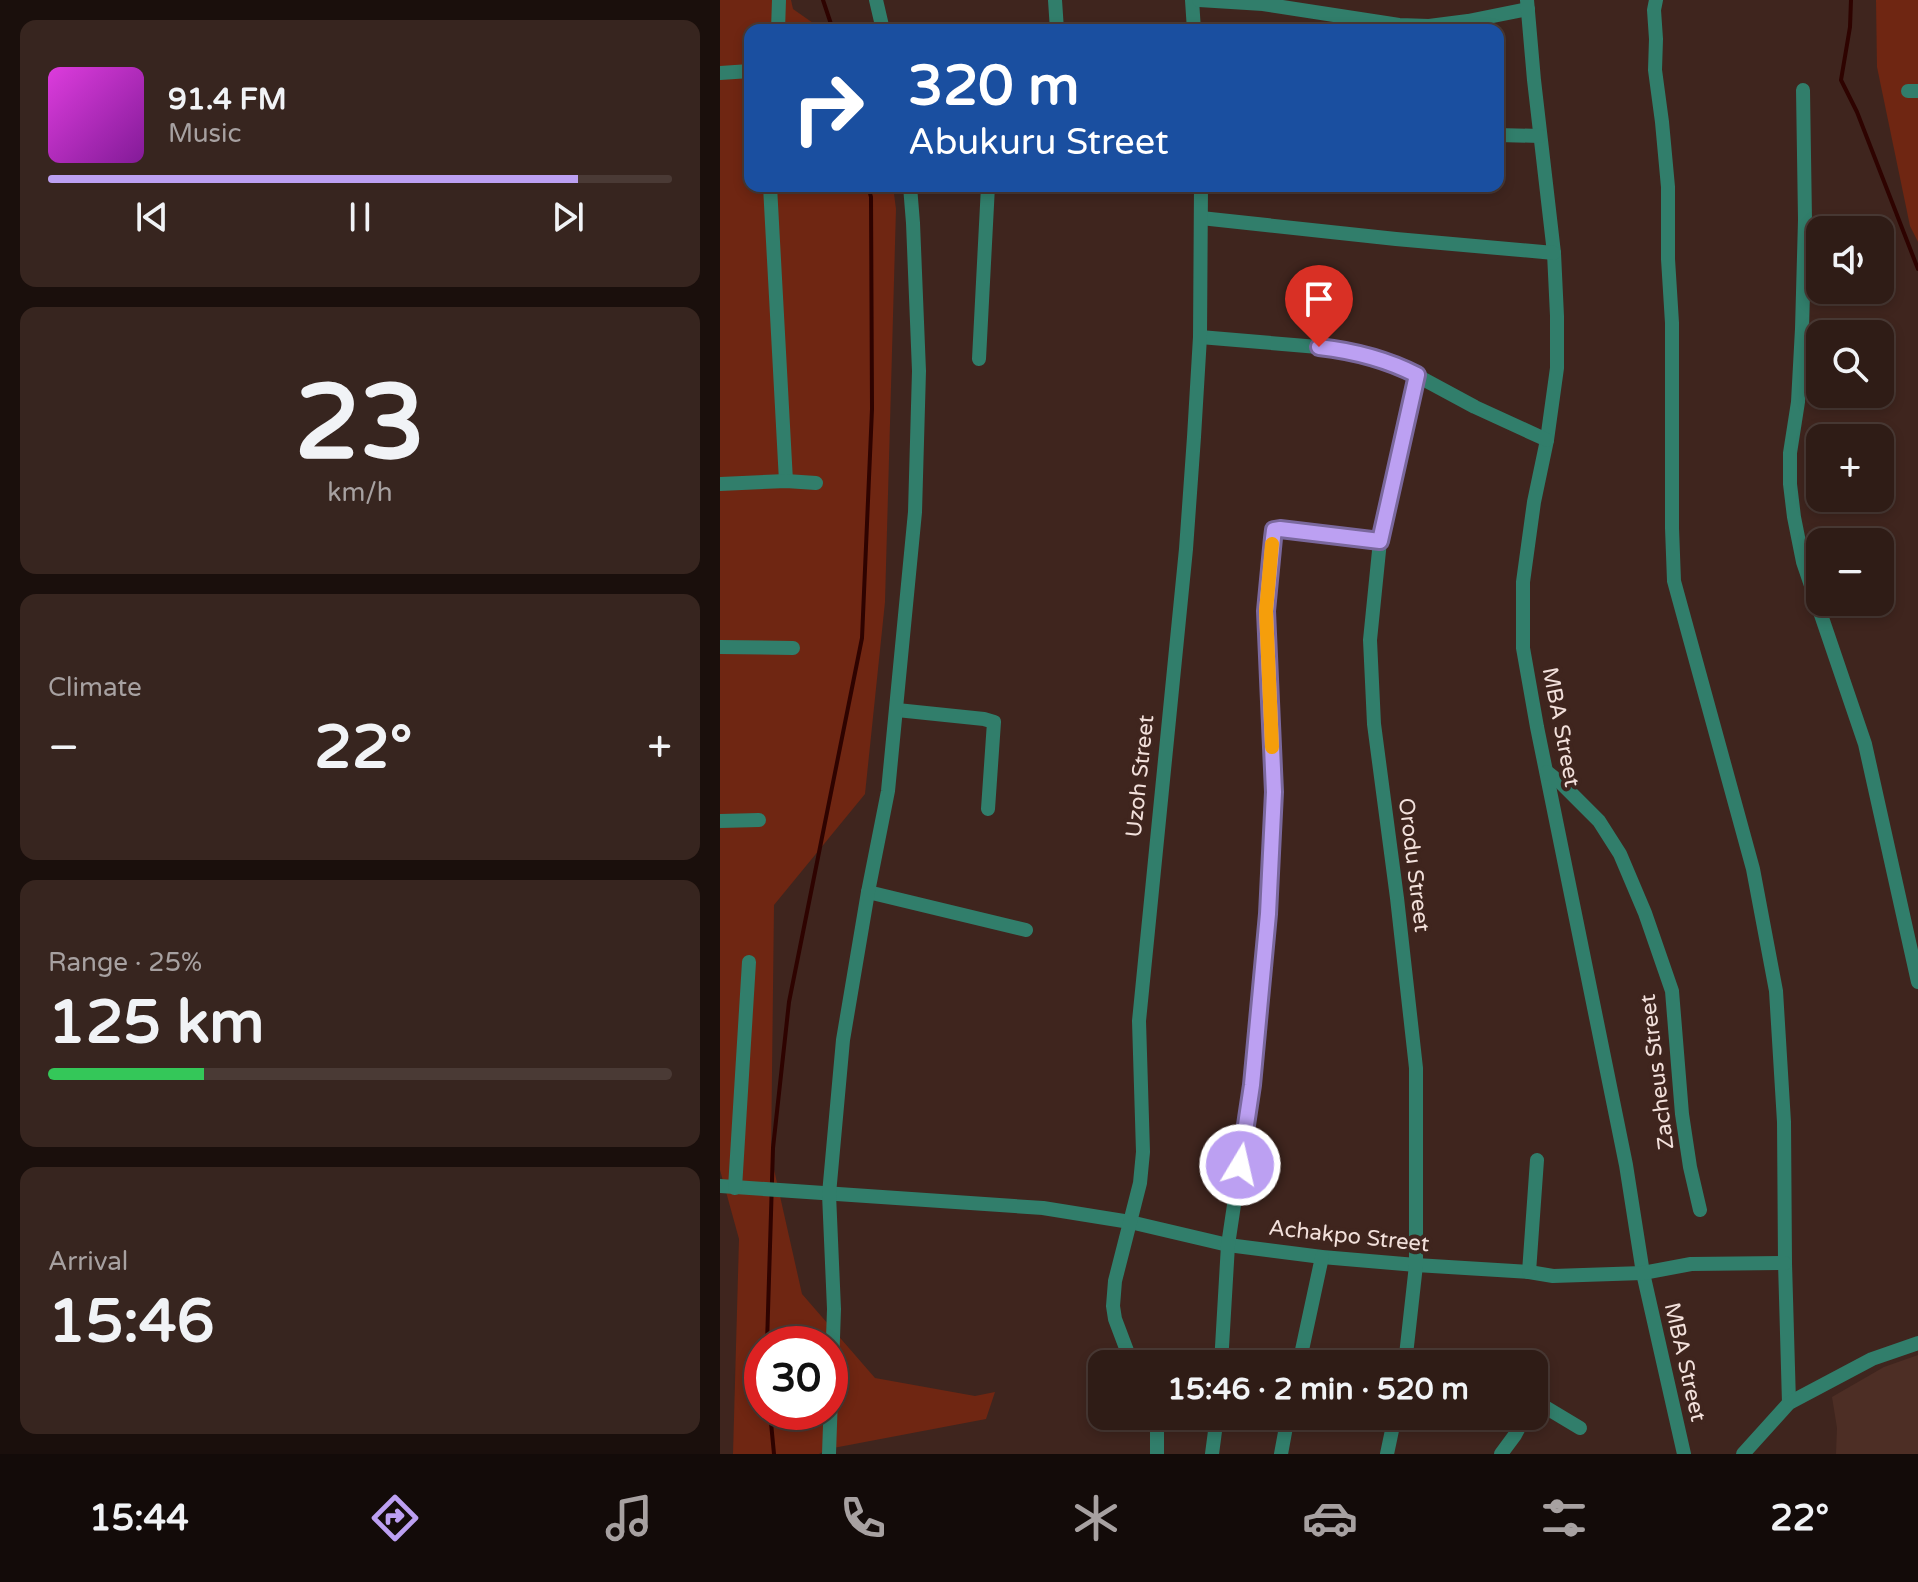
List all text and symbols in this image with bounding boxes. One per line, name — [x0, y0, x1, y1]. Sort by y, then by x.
text: 320 m — [908, 53, 1079, 120]
icon: right — [776, 56, 880, 160]
text: 91.4 FM — [168, 81, 287, 118]
text: Music — [168, 118, 241, 149]
text: Abukuru Street — [908, 121, 1169, 164]
icon: previous — [130, 195, 174, 239]
icon: pause — [338, 195, 382, 239]
icon: next — [546, 195, 590, 239]
map controls — [1806, 216, 1894, 616]
button: sound — [1806, 216, 1894, 304]
pin — [1285, 265, 1353, 347]
icon: arrive — [1297, 277, 1341, 321]
button: search — [1806, 320, 1894, 408]
text: 23 — [295, 362, 425, 487]
button: + — [1806, 424, 1894, 512]
text: km/h — [327, 477, 393, 508]
button: − — [1806, 528, 1894, 616]
street label: MBA Street — [1537, 665, 1585, 789]
text: Climate — [48, 672, 142, 703]
text: 22° — [314, 712, 412, 784]
street label: Uzoh Street — [1121, 713, 1159, 839]
text: − — [48, 722, 79, 775]
text: + — [647, 722, 672, 775]
street label: Orodu Street — [1393, 796, 1435, 934]
text: Range · 25% — [48, 947, 202, 978]
text: 125 km — [48, 987, 264, 1059]
street label: Zacheus Street — [1635, 993, 1679, 1151]
position arrow — [1198, 1123, 1282, 1207]
street label: Achakpo Street — [1267, 1215, 1431, 1257]
text: Arrival — [48, 1246, 128, 1277]
text: 15:46 — [48, 1286, 214, 1358]
street label: MBA Street — [1659, 1300, 1711, 1424]
speed limit sign: 30 — [744, 1326, 848, 1430]
text: 15:46 · 2 min · 520 m — [1167, 1371, 1469, 1408]
icon: directions — [367, 1490, 423, 1546]
icon: music — [601, 1490, 657, 1546]
icon: phone — [835, 1490, 891, 1546]
icon: climate — [1068, 1490, 1124, 1546]
icon: car — [1302, 1490, 1358, 1546]
icon: filters — [1536, 1490, 1592, 1546]
text: 15:44 — [89, 1497, 189, 1540]
text: 22° — [1770, 1497, 1829, 1540]

